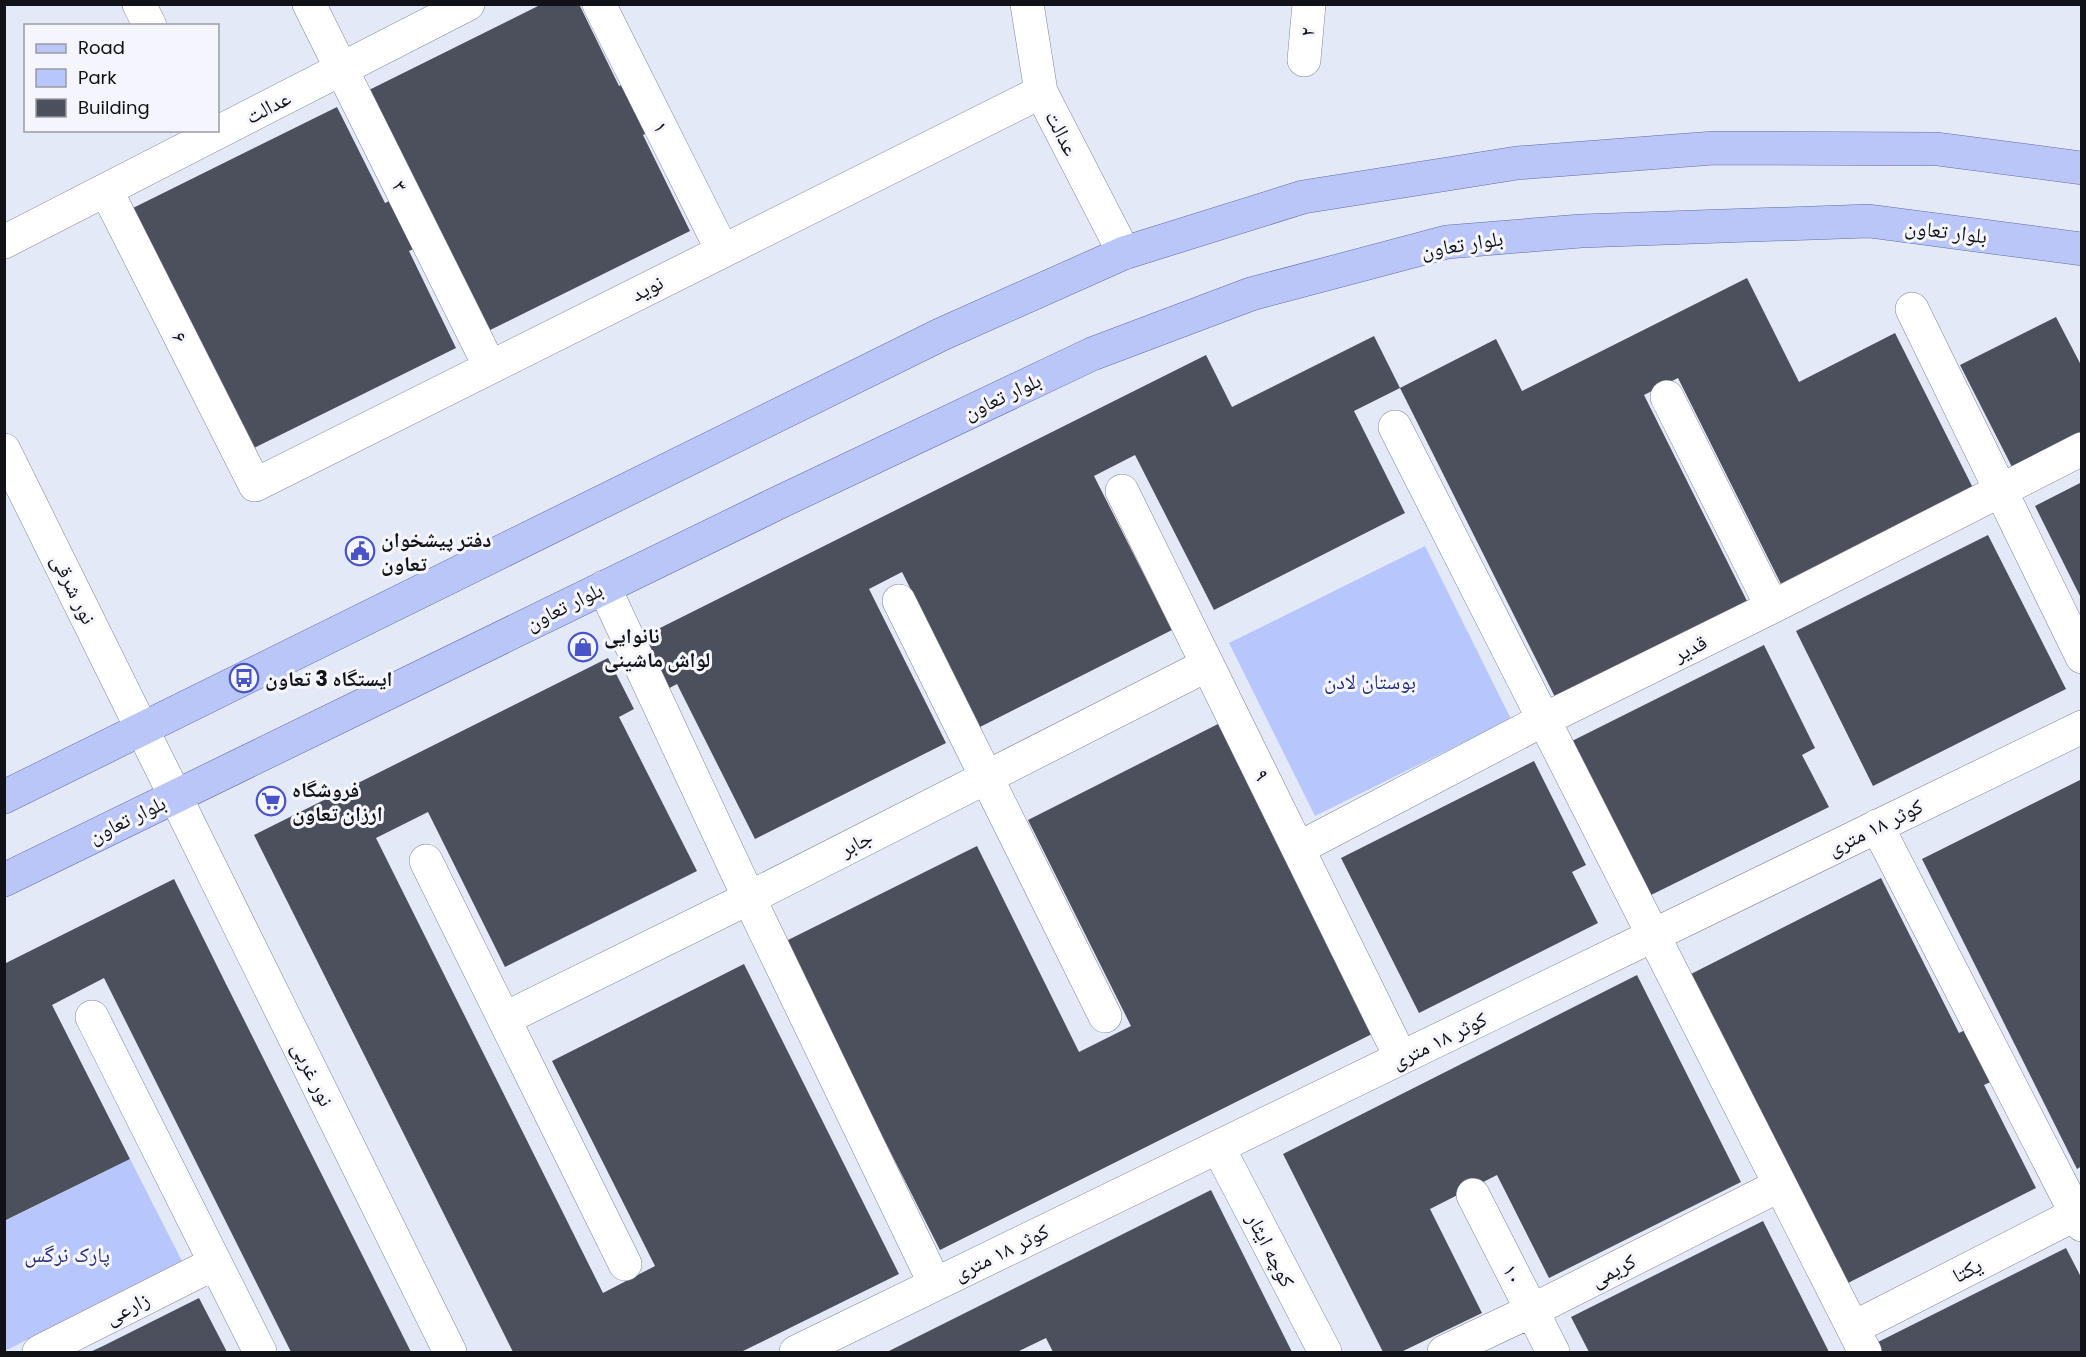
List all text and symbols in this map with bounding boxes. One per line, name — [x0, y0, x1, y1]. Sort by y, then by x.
legend — [24, 24, 219, 132]
street label: ۲ — [1292, 26, 1322, 38]
text: Road — [78, 35, 125, 60]
text: Park — [78, 65, 117, 90]
street label: عدالت — [240, 83, 296, 131]
text: Building — [78, 95, 150, 120]
street label: عدالت — [1038, 105, 1086, 161]
street label: ۱ — [646, 116, 676, 138]
street label: ۳ — [385, 175, 415, 197]
street label: بلوار تعاون — [1903, 212, 1989, 250]
street label: بلوار تعاون — [1419, 223, 1505, 265]
street label: نوید — [626, 268, 668, 308]
street label: ۶ — [165, 326, 195, 348]
street label: بلوار تعاون — [958, 365, 1046, 427]
place label: دفتر پیشخوان تعاون — [381, 525, 492, 578]
public building icon: دفتر پیشخوان تعاون — [344, 535, 376, 567]
street label: نور شرقی — [45, 549, 103, 629]
street label: بلوار تعاون — [520, 575, 608, 637]
place label: نانوایی لواش ماشینی — [604, 621, 710, 674]
street label: قدیر — [1667, 627, 1712, 669]
shop icon: نانوایی لواش ماشینی — [567, 631, 599, 663]
bus stop icon: ایستگاه 3 تعاون — [228, 662, 260, 694]
place label: ایستگاه 3 تعاون — [265, 664, 393, 693]
park label: بوستان لادن — [1324, 667, 1416, 696]
street label: ۹ — [1247, 764, 1277, 786]
place label: فروشگاه ارزان تعاون — [292, 775, 383, 828]
supermarket icon: فروشگاه ارزان تعاون — [255, 785, 287, 817]
street label: بلوار تعاون — [83, 788, 171, 850]
street label: کوثر ۱۸ متری — [1822, 791, 1928, 863]
street label: جابر — [834, 823, 877, 864]
street label: کوثر ۱۸ متری — [1386, 1004, 1492, 1076]
street label: نور غربی — [285, 1037, 341, 1111]
street label: کوچه ایثار — [1239, 1207, 1302, 1293]
street label: کوثر ۱۸ متری — [948, 1216, 1054, 1288]
park label: پارک نرگس — [24, 1240, 110, 1269]
street label: کریمی — [1585, 1246, 1641, 1294]
street label: یکتا — [1947, 1250, 1987, 1290]
street label: ۱۰ — [1496, 1259, 1530, 1289]
street label: زارعی — [100, 1285, 154, 1331]

